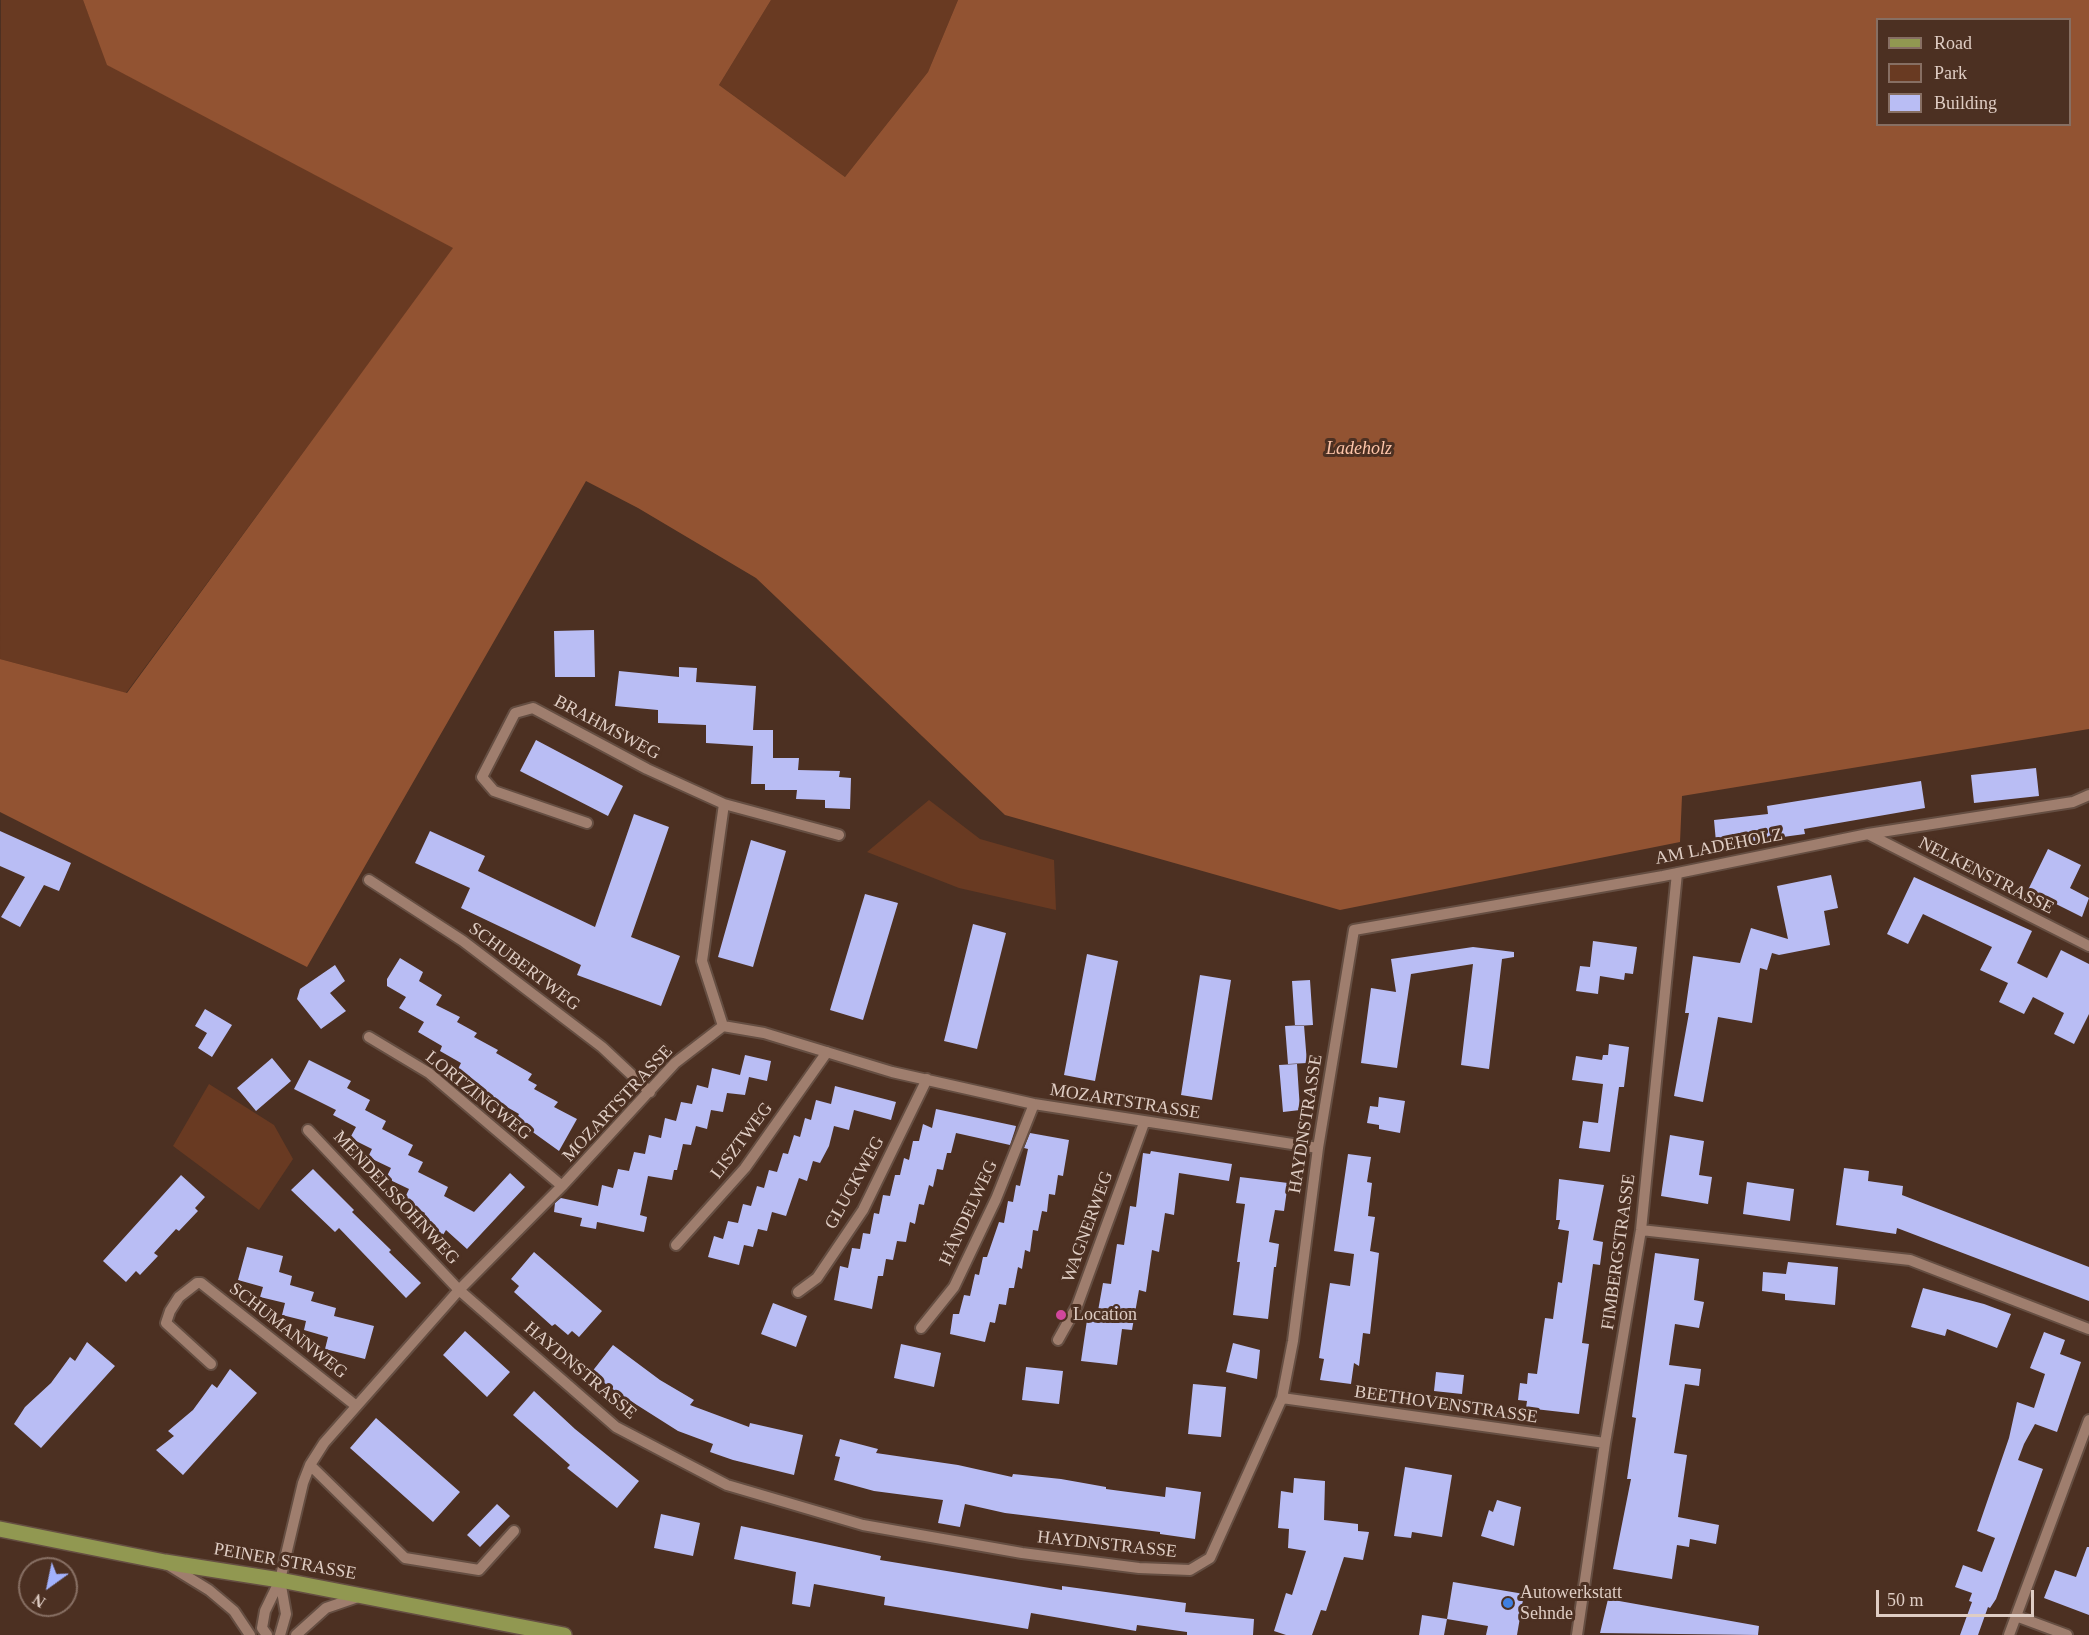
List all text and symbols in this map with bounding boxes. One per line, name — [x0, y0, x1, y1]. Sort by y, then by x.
legend — [1876, 18, 2071, 126]
text: Road — [1934, 33, 1972, 53]
text: Park — [1934, 63, 1967, 83]
text: Building — [1934, 93, 1997, 113]
park label: Ladeholz — [1326, 438, 1392, 460]
street label: BRAHMSWEG — [550, 691, 664, 765]
street label: AM LADEHOLZ — [1653, 824, 1785, 870]
street label: NELKENSTRASSE — [1915, 833, 2057, 919]
street label: SCHUBERTWEG — [464, 918, 584, 1016]
street label: MOZARTSTRASSE — [558, 1041, 678, 1167]
street label: LORTZINGWEG — [421, 1047, 535, 1145]
street label: HAYDNSTRASSE — [1284, 1053, 1328, 1195]
street label: MOZARTSTRASSE — [1048, 1079, 1202, 1125]
street label: LISZTWEG — [706, 1099, 778, 1183]
street label: MENDELSSOHNWEG — [328, 1127, 464, 1269]
street label: GLUCKWEG — [821, 1133, 889, 1233]
street label: HÄNDELWEG — [935, 1157, 1003, 1269]
street label: WAGNERWEG — [1058, 1168, 1118, 1286]
street label: FIMBERGSTRASSE — [1597, 1173, 1641, 1331]
street label: SCHUMANNWEG — [225, 1278, 351, 1384]
place label: Location — [1073, 1304, 1137, 1326]
marker: Location — [1054, 1308, 1068, 1322]
street label: HAYDNSTRASSE — [519, 1318, 641, 1424]
street label: BEETHOVENSTRASSE — [1353, 1381, 1539, 1429]
street label: HAYDNSTRASSE — [1036, 1527, 1178, 1563]
street label: PEINER STRASSE — [212, 1539, 358, 1585]
north arrow — [18, 1557, 78, 1617]
scale bar — [1879, 1578, 2036, 1616]
place label: Autowerkstatt Sehnde — [1520, 1582, 1622, 1624]
text: 50 m — [1887, 1590, 1924, 1610]
text: N — [30, 1591, 48, 1611]
marker: Autowerkstatt Sehnde — [1501, 1596, 1515, 1610]

